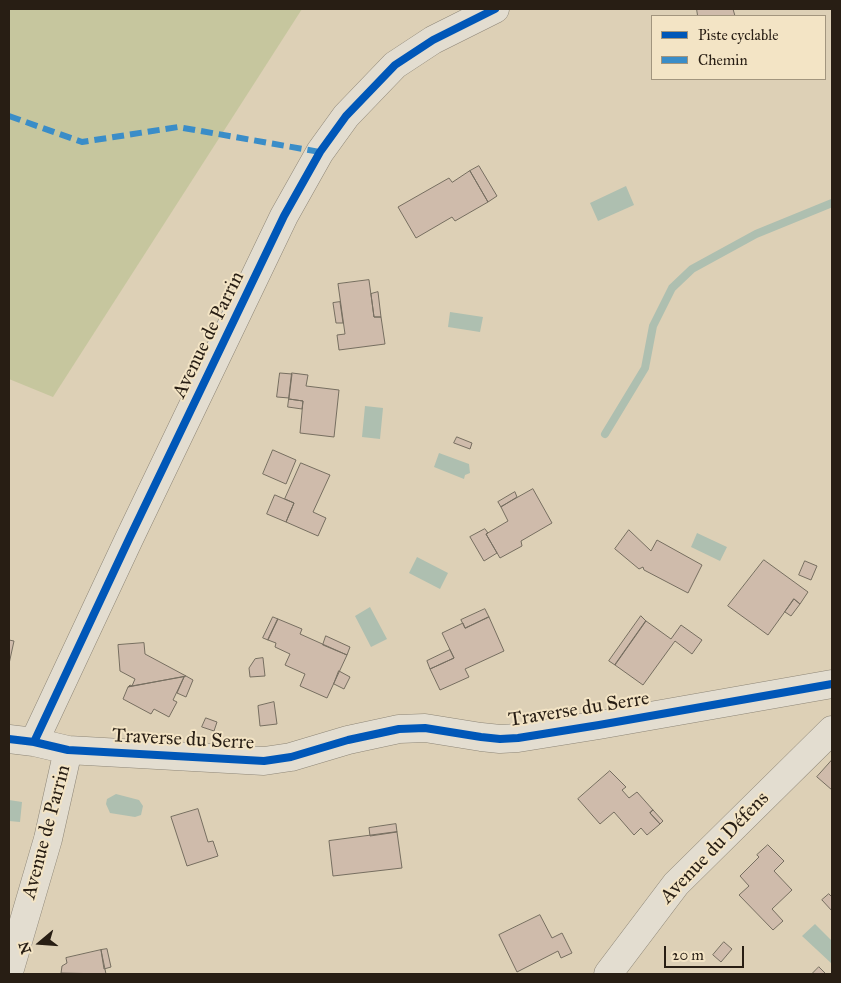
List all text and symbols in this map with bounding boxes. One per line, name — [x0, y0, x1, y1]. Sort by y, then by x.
legend — [651, 15, 826, 80]
text: Piste cyclable — [698, 26, 778, 44]
text: Chemin — [698, 51, 748, 69]
street label: Avenue de Parrin — [168, 268, 250, 402]
street label: Traverse du Serre — [507, 687, 651, 733]
street label: Traverse du Serre — [111, 724, 255, 756]
street label: Avenue de Parrin — [18, 762, 76, 902]
street label: Avenue du Défens — [655, 787, 775, 909]
north arrow — [15, 918, 65, 968]
scale bar — [666, 936, 746, 968]
text: N — [15, 940, 35, 956]
text: 20 m — [672, 946, 704, 964]

